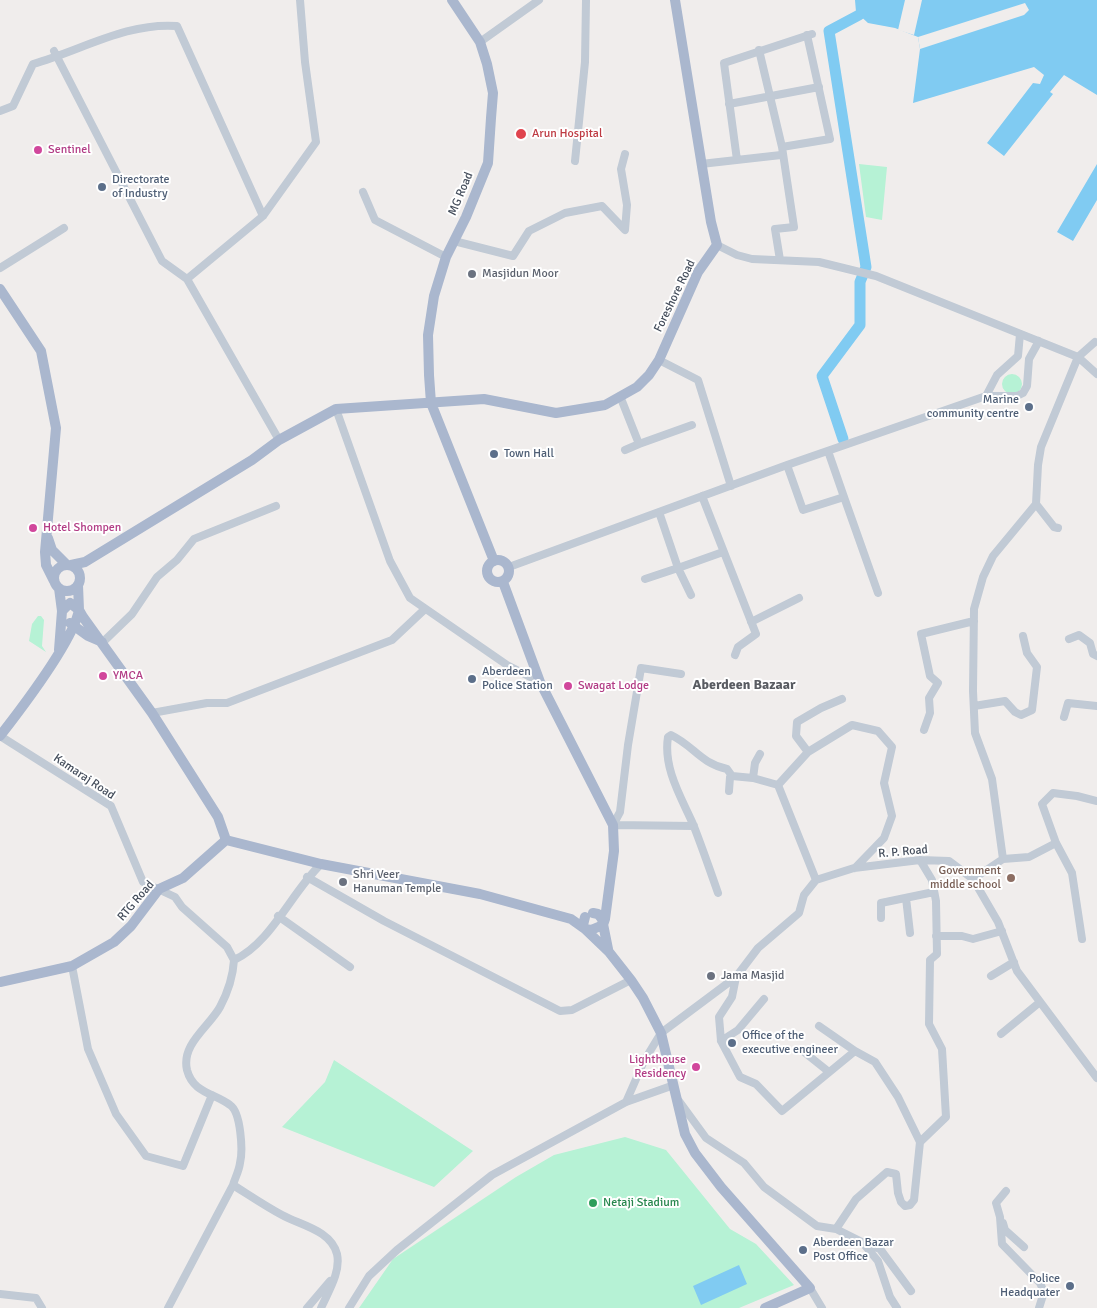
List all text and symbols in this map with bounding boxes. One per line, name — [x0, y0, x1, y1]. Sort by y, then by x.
marker: Arun Hospital — [514, 127, 528, 141]
place label: Arun Hospital — [532, 127, 602, 141]
place label: Sentinel — [48, 143, 91, 157]
marker: Sentinel — [32, 144, 44, 156]
street label: MG Road — [445, 170, 477, 218]
place label: Directorate of Industry — [112, 173, 170, 201]
marker: Directorate of Industry — [96, 181, 108, 193]
street label: Foreshore Road — [651, 257, 699, 335]
place label: Masjidun Moor — [482, 267, 558, 281]
marker: Masjidun Moor — [466, 268, 478, 280]
place label: Marine community centre — [927, 393, 1019, 421]
marker: Marine community centre — [1023, 401, 1035, 413]
place label: Town Hall — [504, 447, 554, 461]
marker: Town Hall — [488, 448, 500, 460]
place label: Hotel Shompen — [43, 521, 121, 535]
marker: Hotel Shompen — [27, 522, 39, 534]
place label: Aberdeen Police Station — [482, 665, 553, 693]
place label: YMCA — [113, 669, 143, 683]
marker: YMCA — [97, 670, 109, 682]
marker: Aberdeen Police Station — [466, 673, 478, 685]
district label: Aberdeen Bazaar — [693, 677, 795, 693]
place label: Swagat Lodge — [578, 679, 649, 693]
marker: Swagat Lodge — [562, 680, 574, 692]
street label: Kamaraj Road — [51, 751, 117, 803]
street label: R. P. Road — [878, 843, 928, 861]
place label: Government middle school — [930, 864, 1001, 892]
place label: Shri Veer Hanuman Temple — [353, 868, 441, 896]
marker: Government middle school — [1005, 872, 1017, 884]
marker: Shri Veer Hanuman Temple — [337, 876, 349, 888]
street label: RTG Road — [115, 878, 157, 924]
place label: Jama Masjid — [721, 969, 784, 983]
marker: Jama Masjid — [705, 970, 717, 982]
place label: Office of the executive engineer — [742, 1029, 838, 1057]
marker: Office of the executive engineer — [726, 1037, 738, 1049]
place label: Lighthouse Residency — [629, 1053, 686, 1081]
marker: Lighthouse Residency — [690, 1061, 702, 1073]
place label: Netaji Stadium — [603, 1196, 679, 1210]
marker: Netaji Stadium — [587, 1197, 599, 1209]
place label: Aberdeen Bazar Post Office — [813, 1236, 894, 1264]
marker: Aberdeen Bazar Post Office — [797, 1244, 809, 1256]
place label: Police Headquater — [1000, 1272, 1060, 1300]
marker: Police Headquater — [1064, 1280, 1076, 1292]

